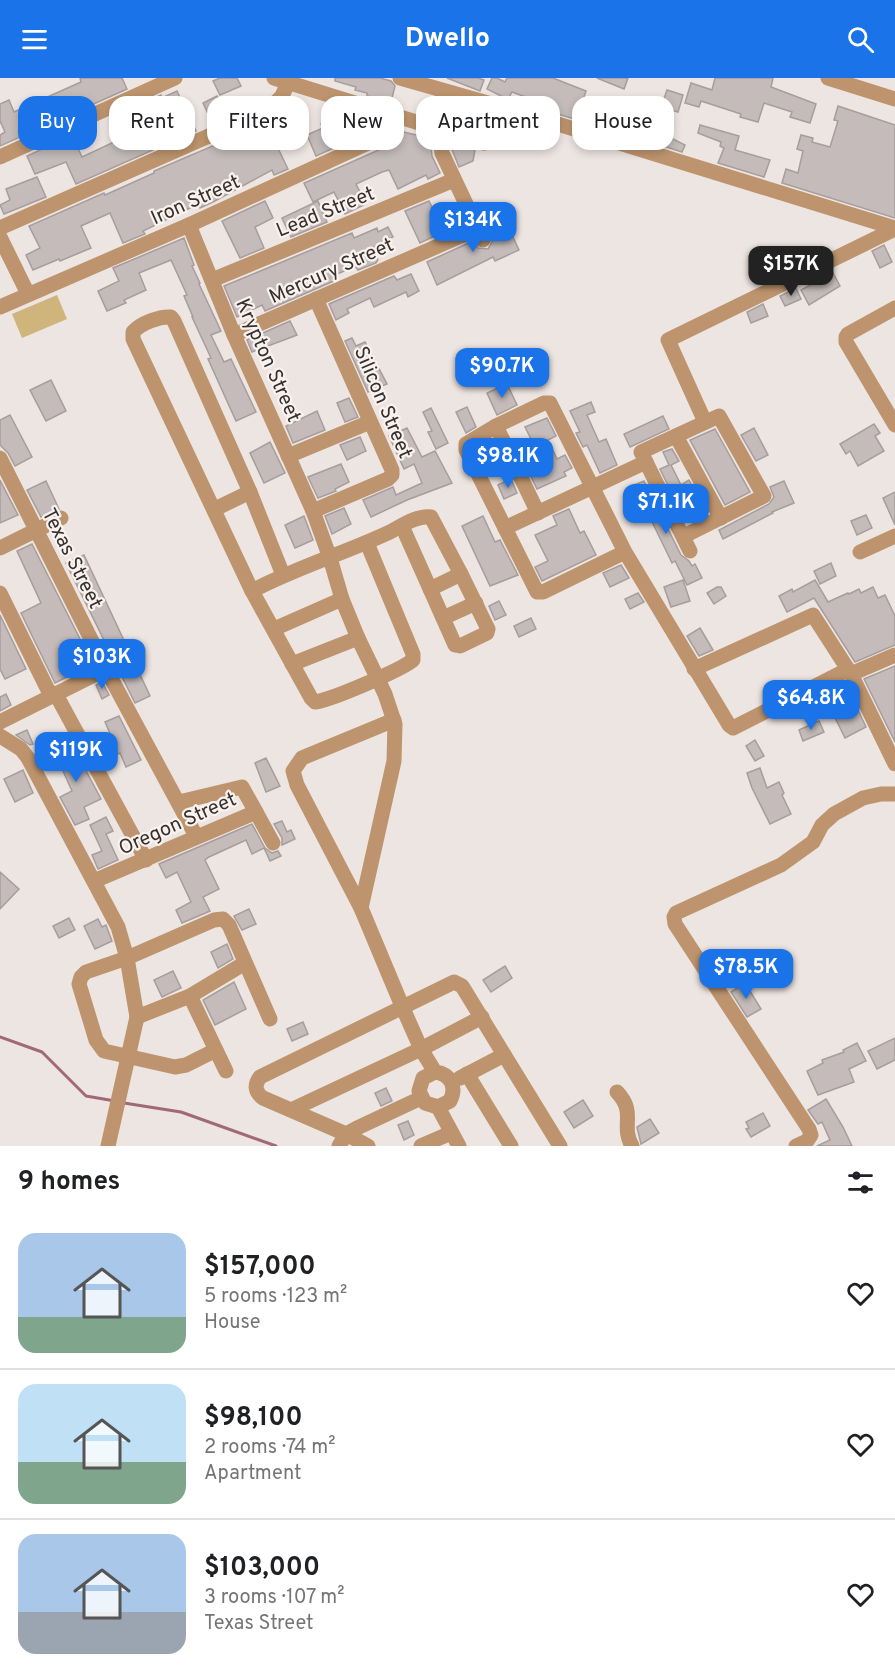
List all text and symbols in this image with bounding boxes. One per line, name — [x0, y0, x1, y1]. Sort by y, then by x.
text: Dwello — [405, 22, 490, 56]
icon: menu — [18, 23, 51, 56]
icon: search — [844, 23, 877, 56]
chip: Buy — [18, 96, 97, 150]
chip: Rent — [109, 96, 195, 150]
chip: Filters — [207, 96, 309, 150]
chip: New — [321, 96, 404, 150]
chip: Apartment — [416, 96, 560, 150]
chip: House — [572, 96, 674, 150]
street label: Iron Street — [147, 170, 244, 232]
street label: Lead Street — [273, 181, 379, 244]
pin: $134K — [431, 202, 515, 253]
text: $134K — [443, 208, 503, 234]
street label: Mercury Street — [265, 233, 398, 311]
pin: $157K — [749, 246, 833, 297]
text: $157K — [762, 252, 820, 278]
street label: Krypton Street — [228, 295, 306, 427]
street label: Silicon Street — [347, 343, 417, 463]
pin: $90.7K — [453, 348, 551, 399]
text: $90.7K — [469, 354, 535, 380]
pin: $98.1K — [459, 438, 557, 489]
text: $98.1K — [476, 444, 540, 470]
pin: $71.1K — [617, 484, 715, 535]
text: $71.1K — [637, 490, 695, 516]
street label: Texas Street — [35, 504, 108, 614]
pin: $103K — [60, 639, 144, 690]
text: $103K — [72, 645, 132, 671]
pin: $64.8K — [762, 680, 860, 731]
text: $64.8K — [777, 686, 845, 712]
pin: $119K — [34, 732, 118, 783]
text: $119K — [49, 738, 103, 764]
street label: Oregon Street — [115, 787, 241, 862]
pin: $78.5K — [697, 949, 795, 1000]
text: $78.5K — [713, 955, 779, 981]
text: 9 homes — [18, 1166, 120, 1199]
icon: filters — [844, 1166, 877, 1199]
text: $157,000 — [204, 1251, 316, 1284]
icon: home — [66, 1257, 138, 1329]
icon: heart — [844, 1277, 877, 1310]
text: 5 rooms · 123 m² — [204, 1284, 347, 1310]
text: House — [204, 1310, 260, 1336]
text: $98,100 — [204, 1402, 303, 1435]
icon: home — [66, 1408, 138, 1480]
icon: heart — [844, 1428, 877, 1461]
text: 2 rooms · 74 m² — [204, 1435, 335, 1461]
text: Apartment — [204, 1461, 302, 1487]
text: $103,000 — [204, 1552, 320, 1585]
icon: home — [66, 1558, 138, 1630]
icon: heart — [844, 1578, 877, 1611]
text: 3 rooms · 107 m² — [204, 1585, 345, 1611]
text: Texas Street — [204, 1611, 314, 1637]

